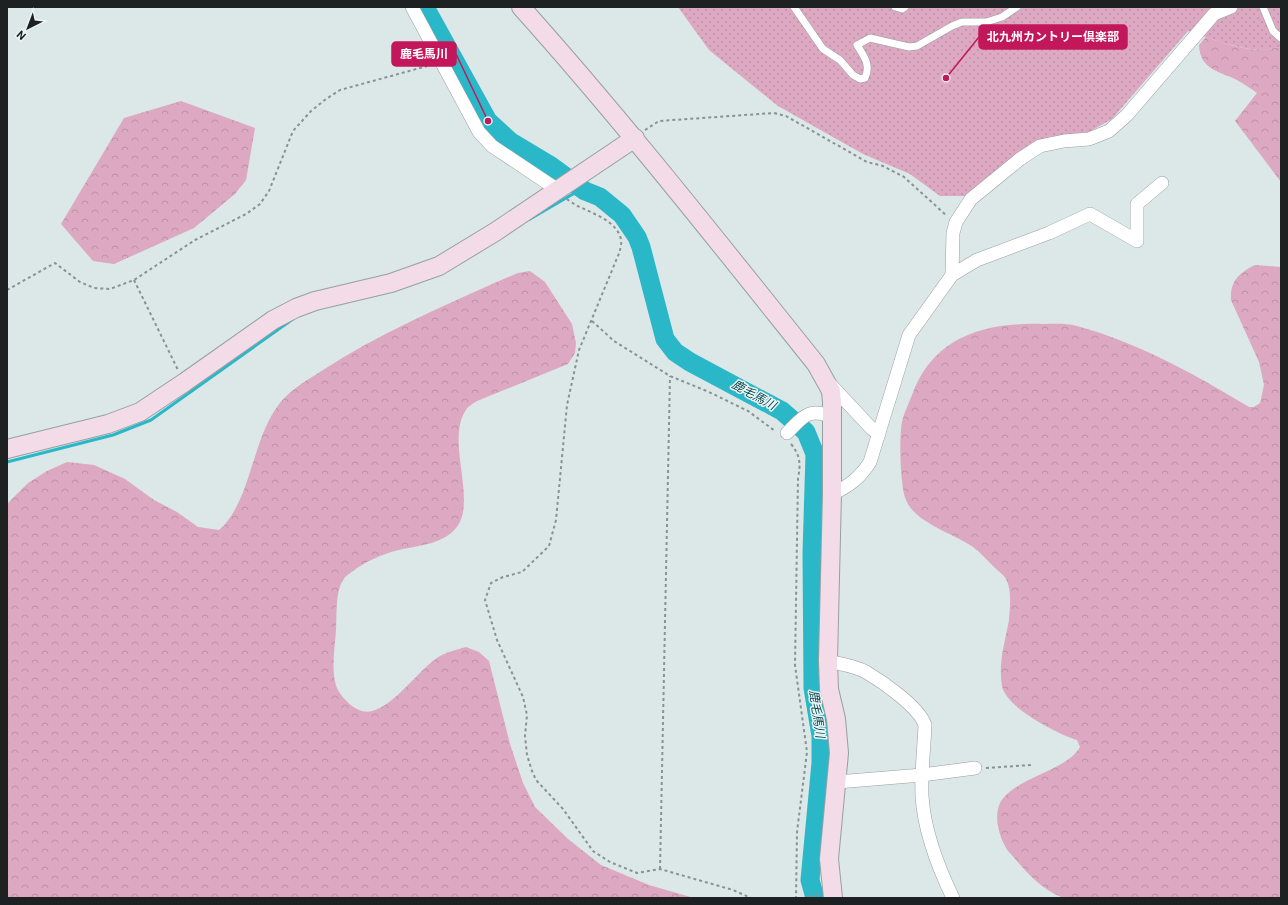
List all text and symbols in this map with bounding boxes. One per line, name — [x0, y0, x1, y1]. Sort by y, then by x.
north arrow — [8, 8, 48, 48]
callout: 北九州カントリー倶楽部 — [979, 25, 1127, 49]
text: N — [14, 27, 29, 42]
text: 北九州カントリー倶楽部 — [987, 30, 1119, 44]
callout: 鹿毛馬川 — [392, 42, 456, 66]
text: 鹿毛馬川 — [400, 47, 448, 61]
water label: 鹿毛馬川 — [730, 377, 780, 414]
water label: 鹿毛馬川 — [807, 689, 828, 741]

